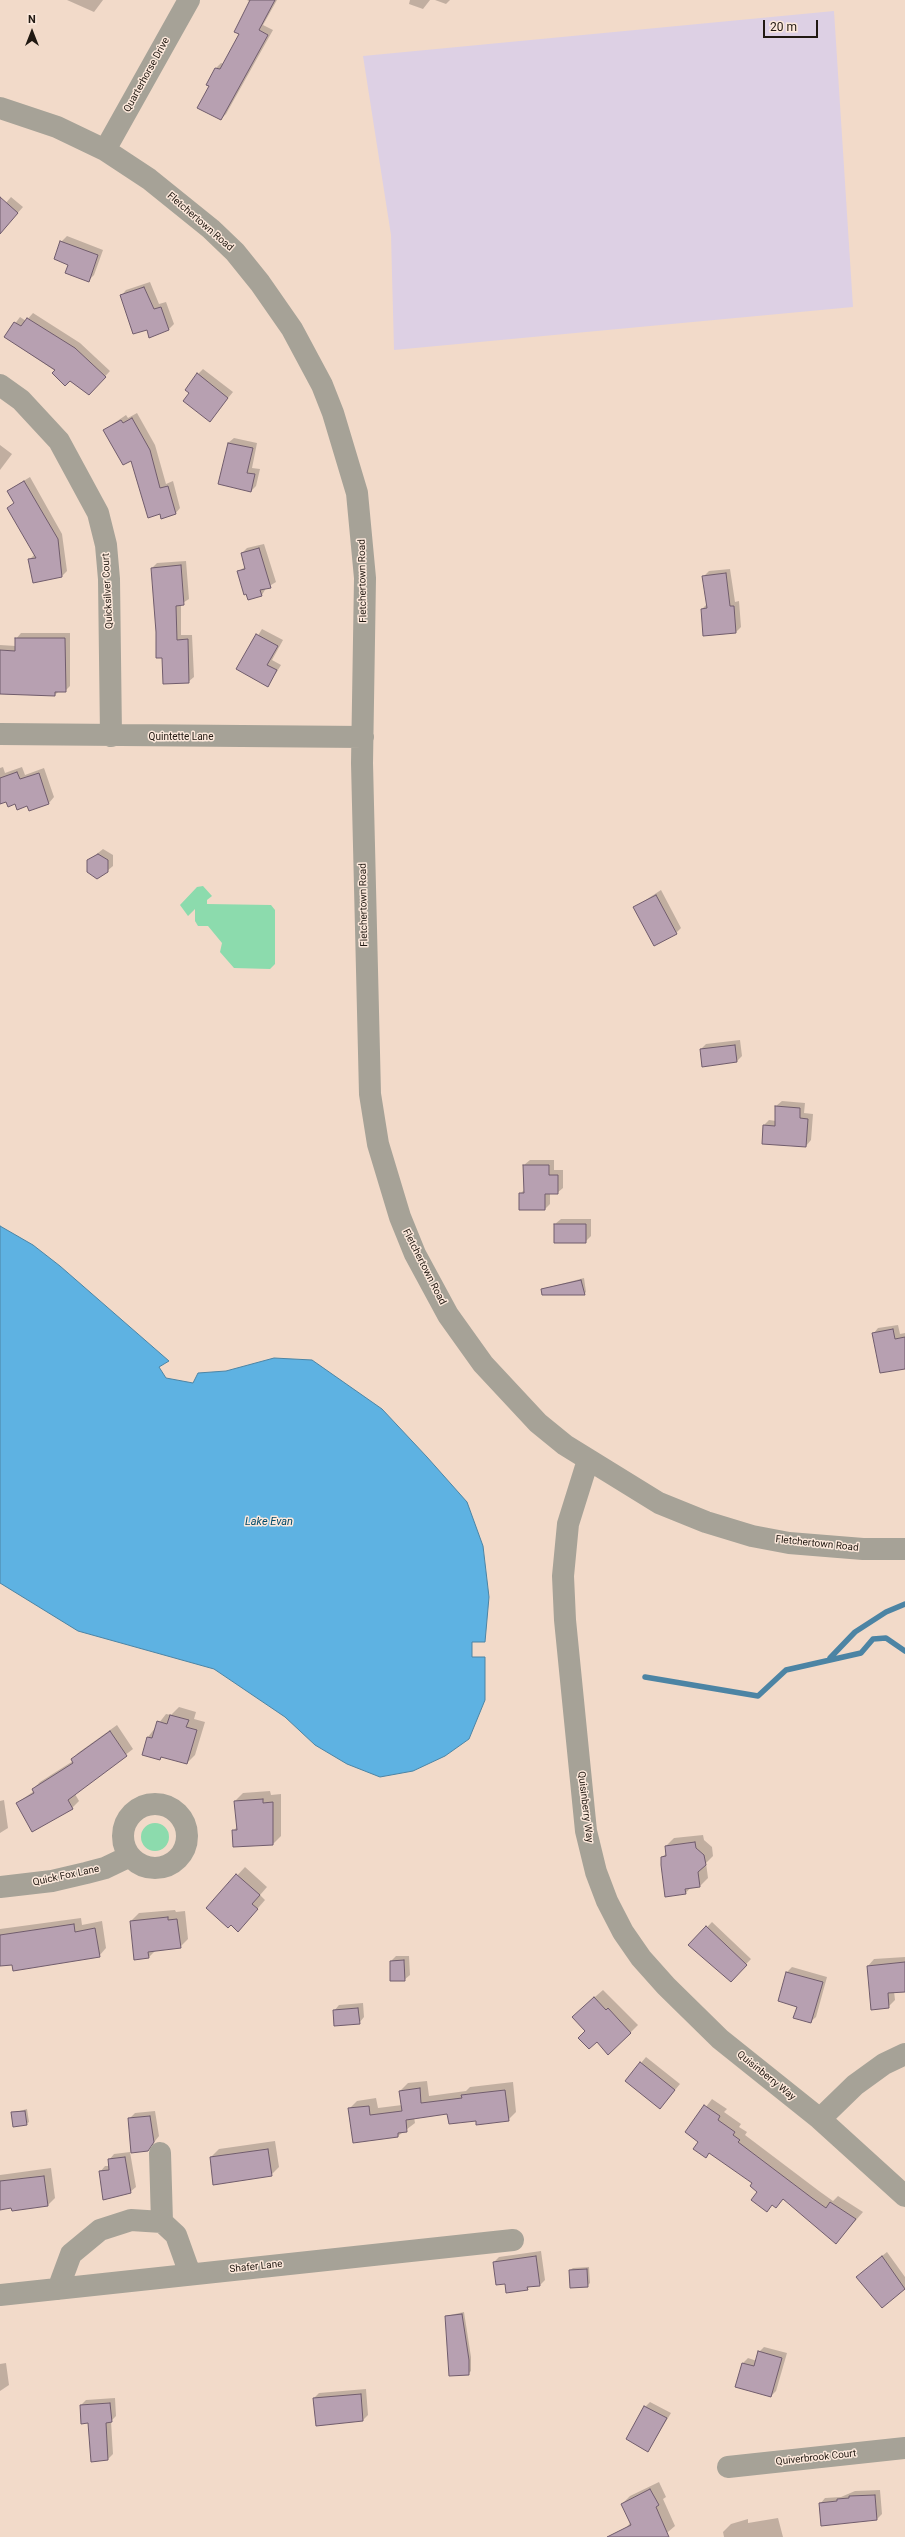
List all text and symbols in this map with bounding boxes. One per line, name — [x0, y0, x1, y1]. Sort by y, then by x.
north arrow — [12, 12, 52, 52]
scale bar — [765, 12, 820, 38]
text: N — [28, 13, 36, 26]
text: 20 m — [770, 20, 797, 34]
street label: Quarterhorse Drive — [122, 36, 172, 114]
street label: Fletchertown Road — [165, 190, 235, 254]
street label: Fletchertown Road — [356, 539, 370, 623]
street label: Quicksilver Court — [100, 553, 116, 629]
street label: Quintette Lane — [149, 731, 213, 743]
street label: Fletchertown Road — [357, 863, 371, 947]
street label: Fletchertown Road — [400, 1227, 448, 1307]
water label: Lake Evan — [245, 1515, 293, 1529]
street label: Fletchertown Road — [775, 1534, 859, 1554]
street label: Quisinberry Way — [575, 1771, 595, 1843]
street label: Quick Fox Lane — [32, 1863, 100, 1889]
street label: Quisinberry Way — [734, 2049, 798, 2103]
street label: Shafer Lane — [229, 2258, 283, 2276]
street label: Quiverbrook Court — [775, 2448, 857, 2468]

